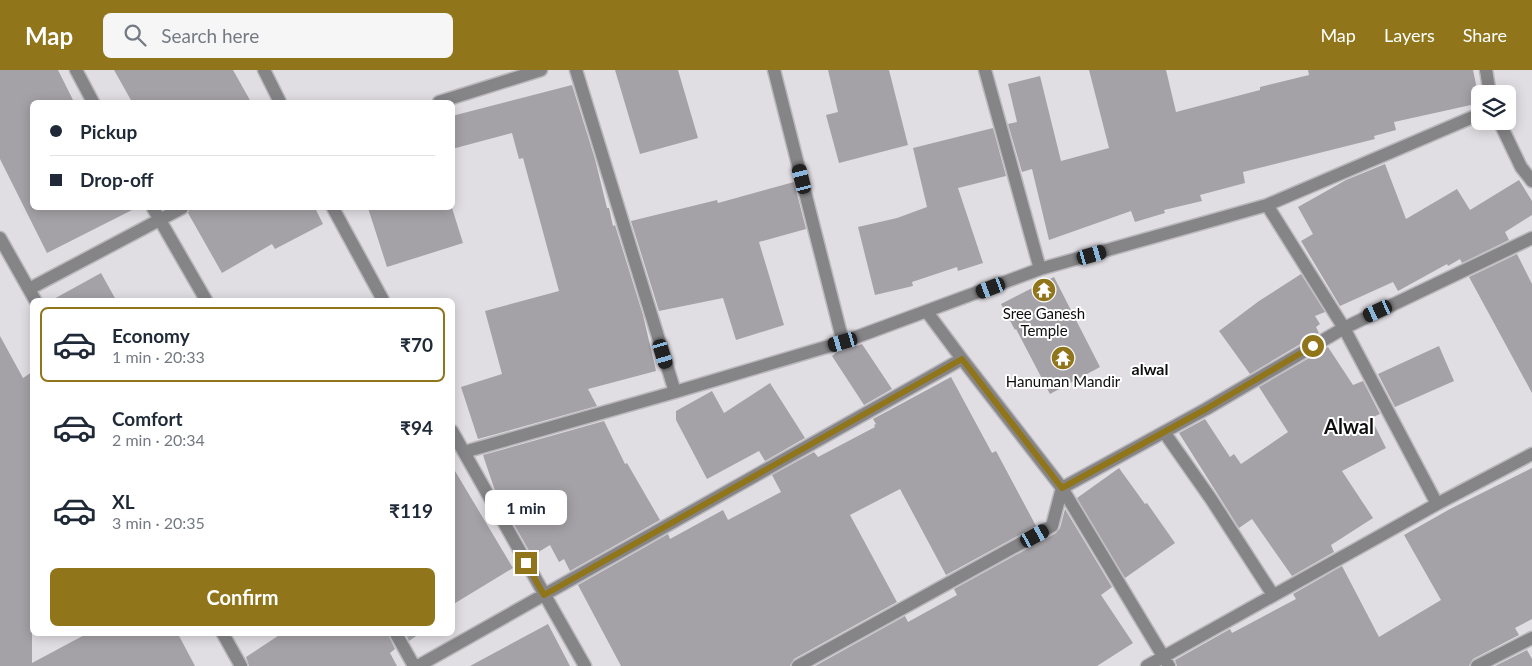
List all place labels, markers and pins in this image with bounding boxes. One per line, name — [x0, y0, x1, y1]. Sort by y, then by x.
temple icon: Sree Ganesh Temple — [1031, 277, 1057, 303]
place label: Sree Ganesh Temple — [1003, 304, 1085, 339]
temple icon: Hanuman Mandir — [1050, 345, 1076, 371]
place label: Hanuman Mandir — [1006, 372, 1121, 390]

